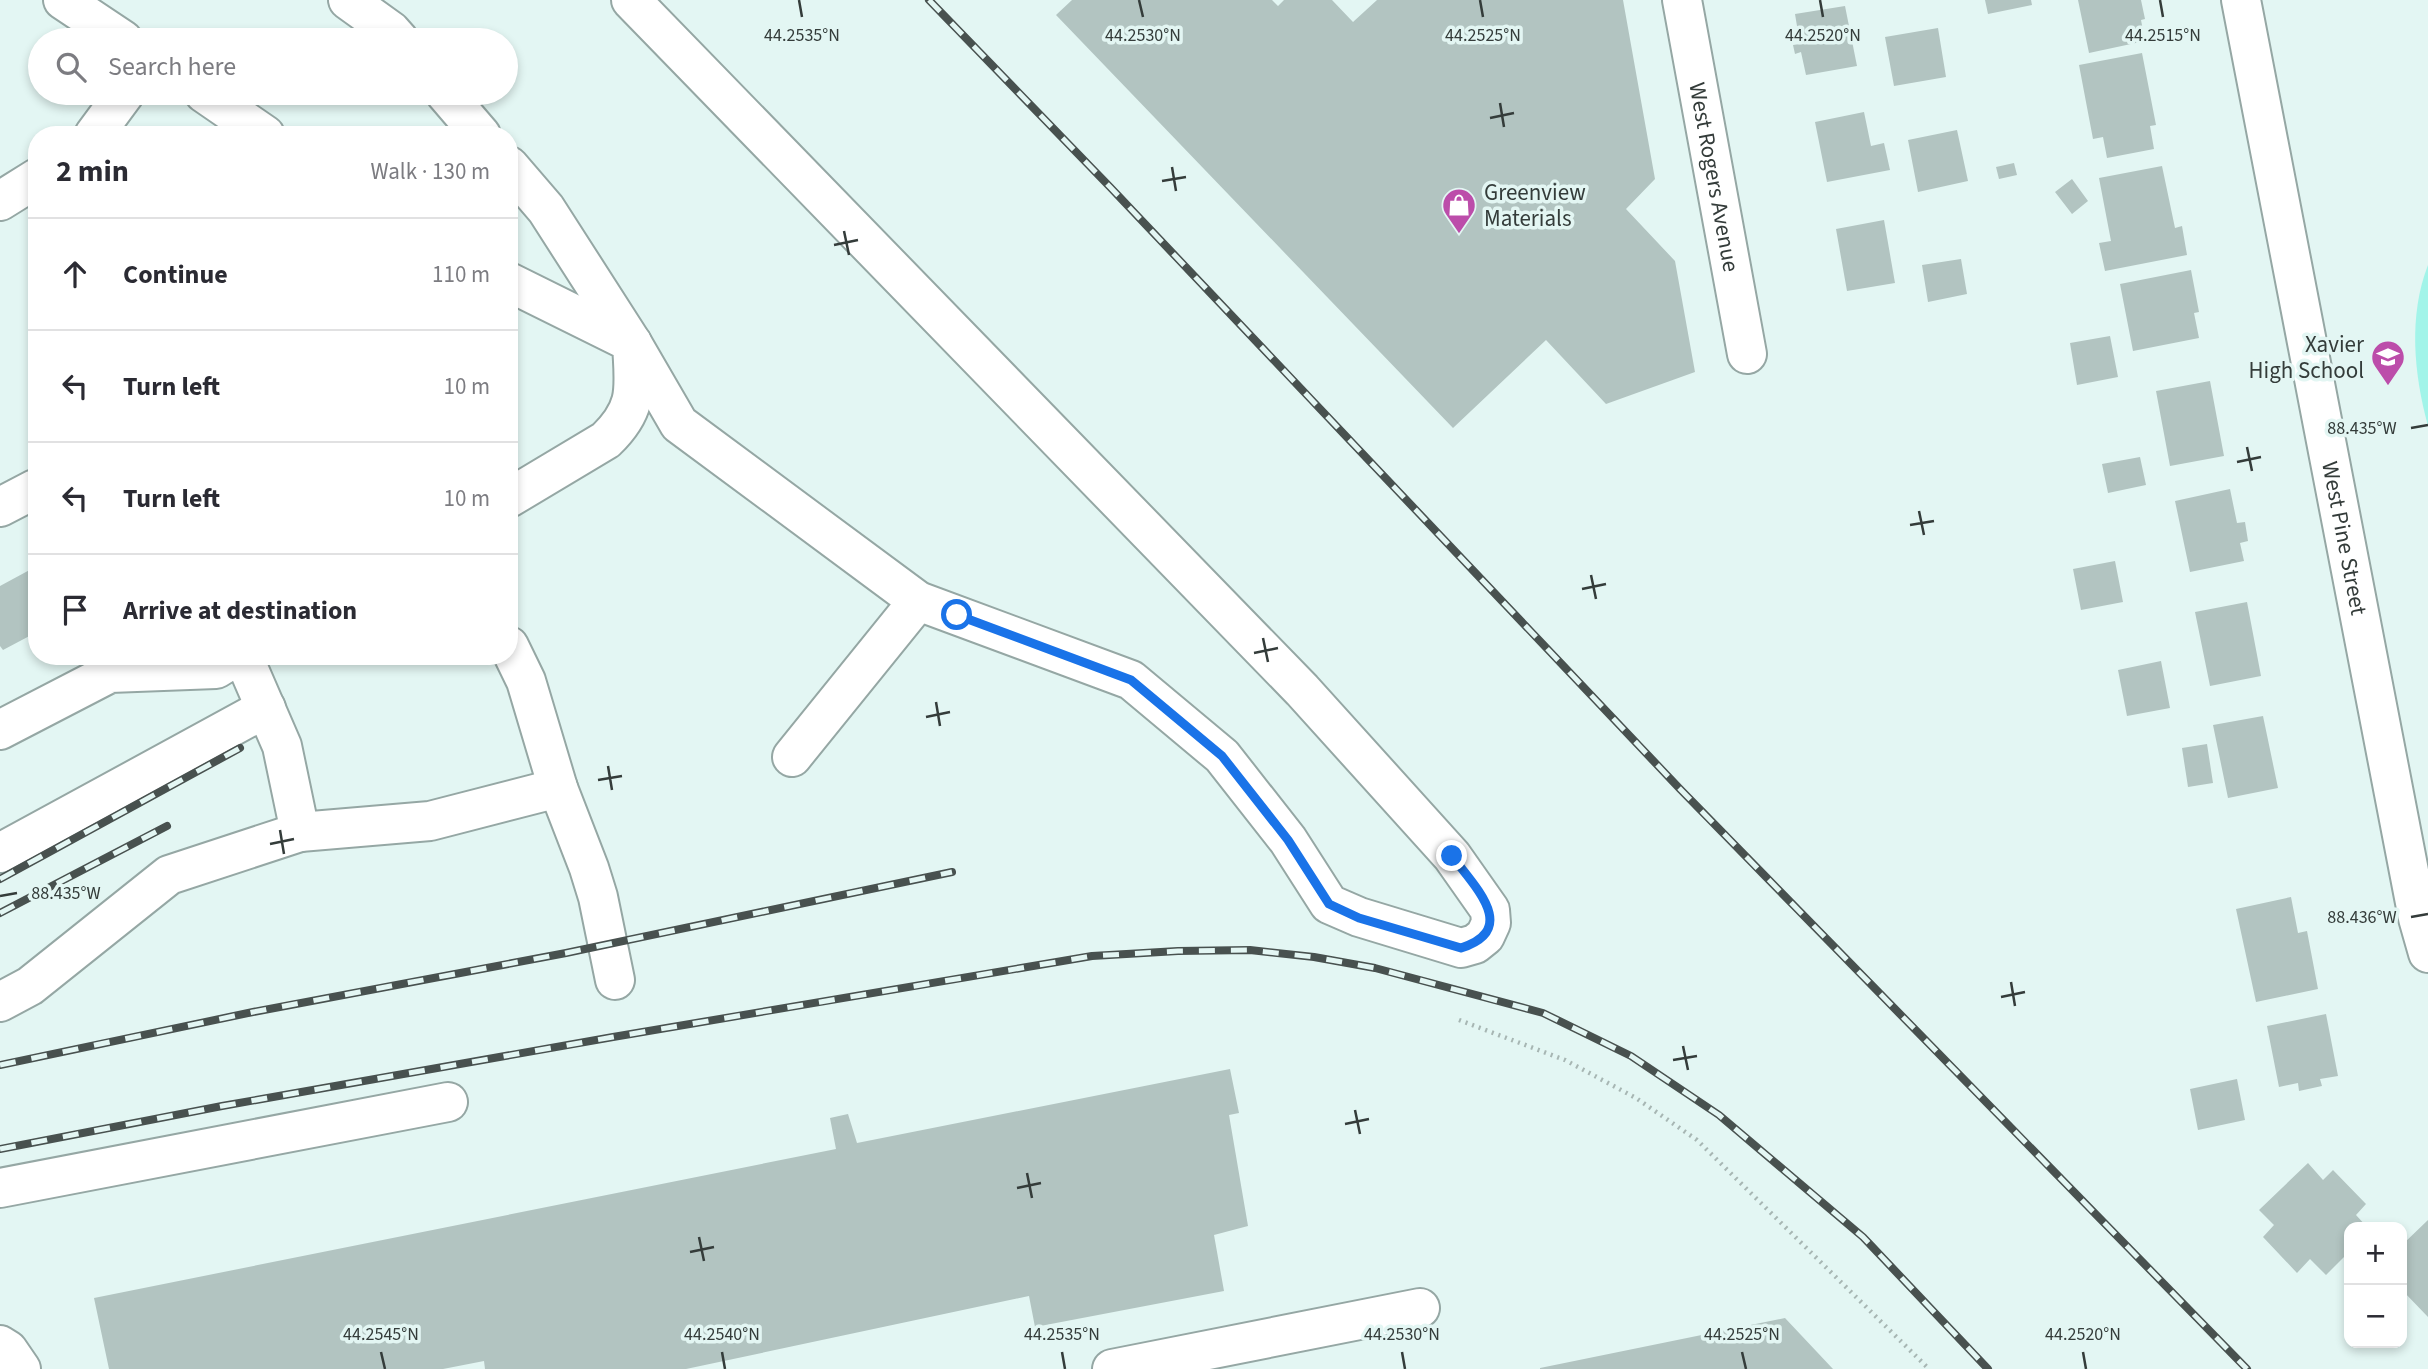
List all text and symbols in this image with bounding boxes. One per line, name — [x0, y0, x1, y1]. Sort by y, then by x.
text: 44.2535°N — [764, 23, 840, 48]
text: 44.2530°N — [1105, 23, 1181, 48]
text: 44.2525°N — [1445, 23, 1521, 48]
text: 44.2520°N — [1785, 23, 1861, 48]
text: 44.2515°N — [2125, 23, 2201, 48]
search box — [28, 28, 518, 105]
icon: search — [52, 48, 90, 86]
text: Search here — [108, 48, 236, 85]
street label: West Rogers Avenue — [1681, 80, 1748, 275]
text: 2 min — [56, 150, 129, 193]
text: Walk · 130 m — [371, 155, 490, 188]
place label: Greenview Materials — [1484, 176, 1586, 235]
shop icon: Greenview Materials — [1440, 186, 1478, 235]
icon: ahead — [56, 255, 94, 293]
text: Continue — [123, 256, 228, 293]
text: 110 m — [432, 258, 490, 291]
place label: Xavier High School — [2249, 328, 2365, 387]
school or university icon: Xavier High School — [2369, 338, 2407, 387]
icon: left — [56, 367, 94, 405]
text: Turn left — [123, 368, 220, 405]
text: 10 m — [443, 370, 490, 403]
text: 88.435°W — [2327, 416, 2397, 441]
street label: West Pine Street — [2314, 458, 2376, 618]
icon: left — [56, 479, 94, 517]
text: Turn left — [123, 480, 220, 517]
text: 10 m — [443, 482, 490, 515]
icon: arrive — [56, 591, 94, 629]
text: Arrive at destination — [123, 592, 357, 629]
route start — [941, 599, 972, 630]
route end — [1436, 840, 1467, 871]
text: 88.435°W — [31, 881, 101, 906]
text: 88.436°W — [2327, 905, 2397, 930]
map controls — [2344, 1222, 2407, 1348]
button: + — [2344, 1222, 2407, 1285]
button: − — [2344, 1285, 2407, 1348]
text: 44.2545°N — [343, 1322, 419, 1347]
text: 44.2540°N — [684, 1322, 760, 1347]
text: 44.2535°N — [1024, 1322, 1100, 1347]
text: 44.2530°N — [1364, 1322, 1440, 1347]
text: 44.2525°N — [1704, 1322, 1780, 1347]
text: 44.2520°N — [2045, 1322, 2121, 1347]

